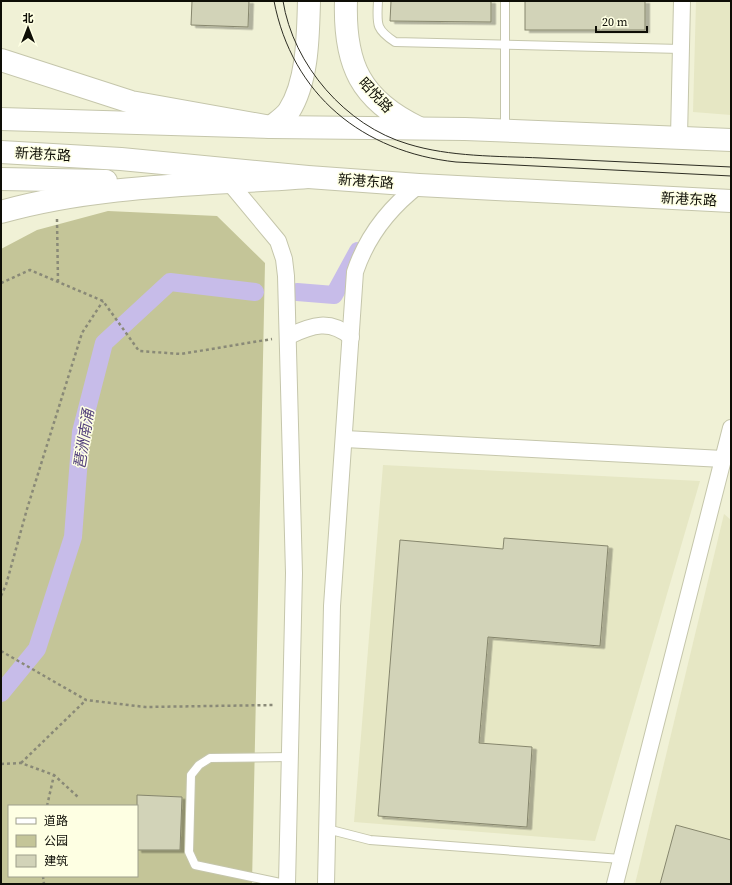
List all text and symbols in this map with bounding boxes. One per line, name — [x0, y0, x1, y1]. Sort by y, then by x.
north arrow — [8, 8, 48, 48]
scale bar — [596, 8, 647, 34]
text: 北 — [23, 11, 34, 26]
text: 20 m — [602, 14, 628, 30]
street label: 昭悦路 — [354, 73, 398, 117]
street label: 新港东路 — [15, 143, 71, 165]
street label: 新港东路 — [337, 169, 395, 193]
street label: 新港东路 — [661, 188, 717, 210]
water label: 琶洲南涌 — [68, 406, 99, 470]
legend — [8, 805, 138, 877]
text: 道路 — [44, 813, 68, 829]
text: 公园 — [44, 833, 68, 849]
text: 建筑 — [44, 853, 68, 869]

